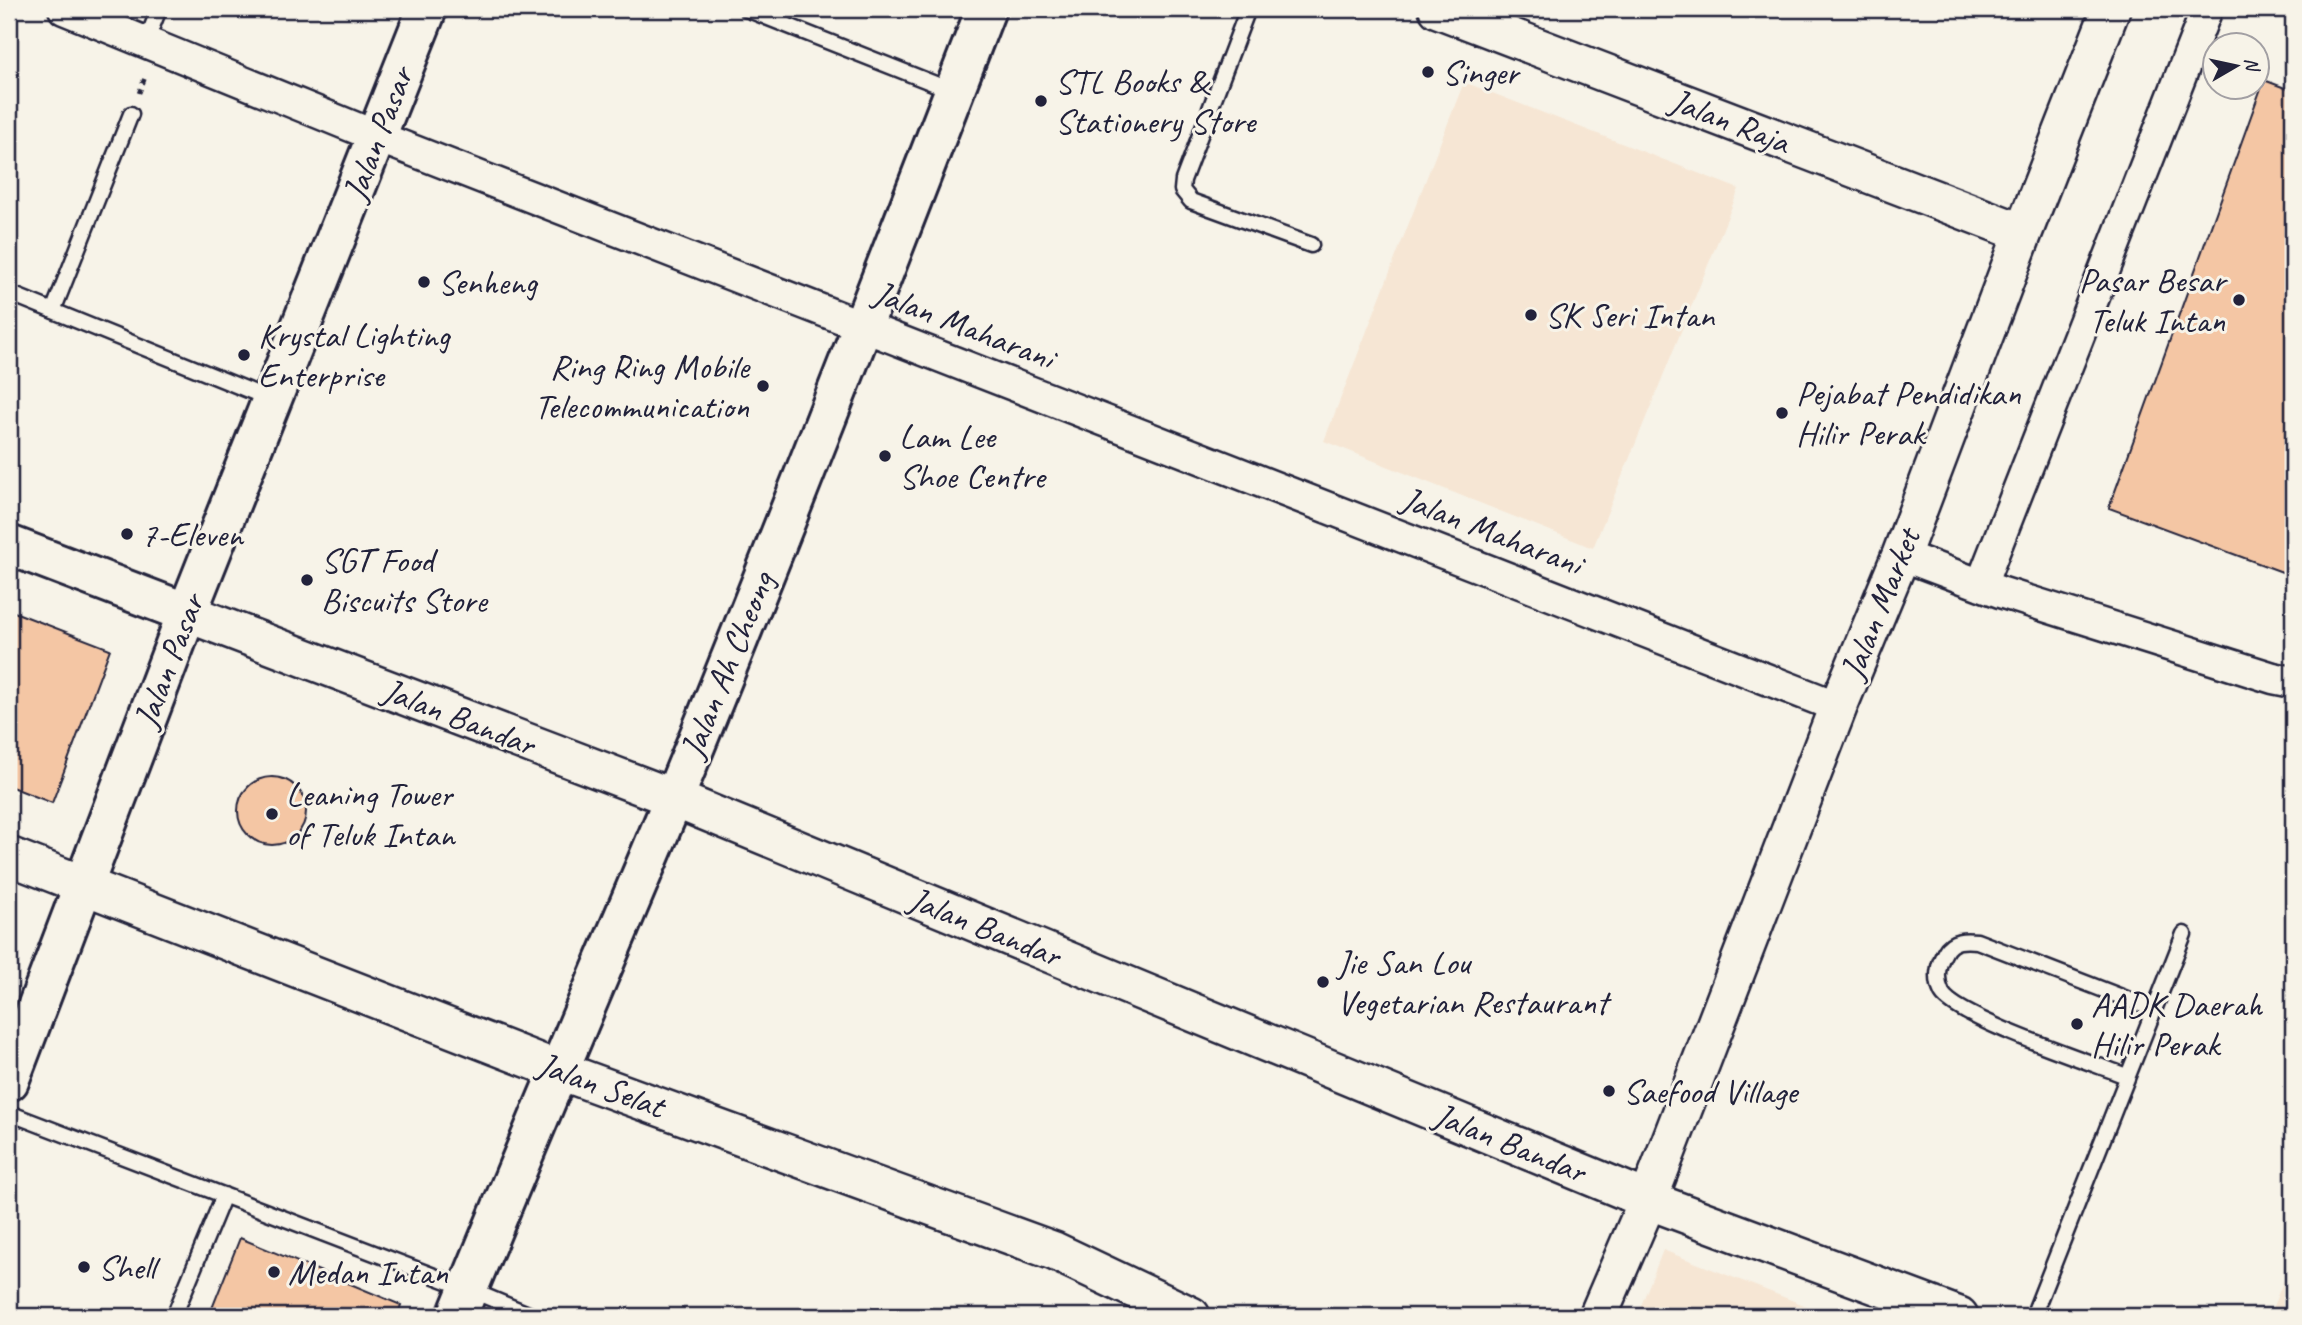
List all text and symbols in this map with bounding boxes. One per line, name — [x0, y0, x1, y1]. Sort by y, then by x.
north arrow — [2200, 32, 2270, 102]
place label: Singer — [1442, 50, 1521, 95]
text: N — [2239, 56, 2265, 74]
street label: Jalan Pasar — [331, 58, 425, 209]
place label: STL Books & Stationery Store — [1055, 59, 1258, 144]
marker: Singer — [1420, 64, 1436, 80]
street label: Jalan Raja — [1662, 77, 1798, 165]
marker: STL Books & Stationery Store — [1033, 93, 1049, 109]
place label: Pasar Besar Teluk Intan — [2079, 258, 2228, 343]
place label: Senheng — [438, 260, 538, 305]
street label: Jalan Maharani — [866, 269, 1065, 382]
marker: Senheng — [416, 274, 432, 290]
marker: Pasar Besar Teluk Intan — [2231, 292, 2247, 308]
place label: SK Seri Intan — [1545, 293, 1715, 338]
marker: SK Seri Intan — [1523, 307, 1539, 323]
place label: Krystal Lighting Enterprise — [258, 313, 451, 398]
place label: Ring Ring Mobile Telecommunication — [534, 344, 752, 429]
marker: Krystal Lighting Enterprise — [236, 347, 252, 363]
place label: Pejabat Pendidikan Hilir Perak — [1796, 371, 2021, 456]
marker: Ring Ring Mobile Telecommunication — [755, 378, 771, 394]
marker: Pejabat Pendidikan Hilir Perak — [1774, 405, 1790, 421]
place label: Lam Lee Shoe Centre — [899, 414, 1047, 499]
marker: Lam Lee Shoe Centre — [877, 448, 893, 464]
street label: Jalan Maharani — [1394, 475, 1593, 588]
place label: 7-Eleven — [141, 512, 245, 557]
street label: Jalan Market — [1829, 519, 1932, 688]
marker: 7-Eleven — [119, 526, 135, 542]
place label: SGT Food Biscuits Store — [321, 538, 489, 623]
street label: Jalan Ah Cheong — [669, 563, 786, 766]
marker: SGT Food Biscuits Store — [299, 572, 315, 588]
street label: Jalan Pasar — [122, 585, 216, 736]
street label: Jalan Bandar — [375, 667, 544, 767]
place label: Leaning Tower of Teluk Intan — [286, 772, 457, 857]
marker: Leaning Tower of Teluk Intan — [264, 806, 280, 822]
street label: Jalan Bandar — [901, 876, 1070, 979]
place label: Jie San Lou Vegetarian Restaurant — [1335, 940, 1612, 1025]
marker: Jie San Lou Vegetarian Restaurant — [1315, 974, 1331, 990]
place label: AADK Daerah Hilir Perak — [2091, 982, 2264, 1067]
marker: AADK Daerah Hilir Perak — [2069, 1016, 2085, 1032]
street label: Jalan Selat — [530, 1041, 673, 1130]
place label: Saefood Village — [1623, 1069, 1800, 1114]
marker: Saefood Village — [1601, 1083, 1617, 1099]
street label: Jalan Bandar — [1426, 1092, 1595, 1195]
place label: Shell — [98, 1245, 161, 1290]
place label: Medan Intan — [288, 1250, 448, 1295]
marker: Shell — [76, 1259, 92, 1275]
marker: Medan Intan — [266, 1264, 282, 1280]

